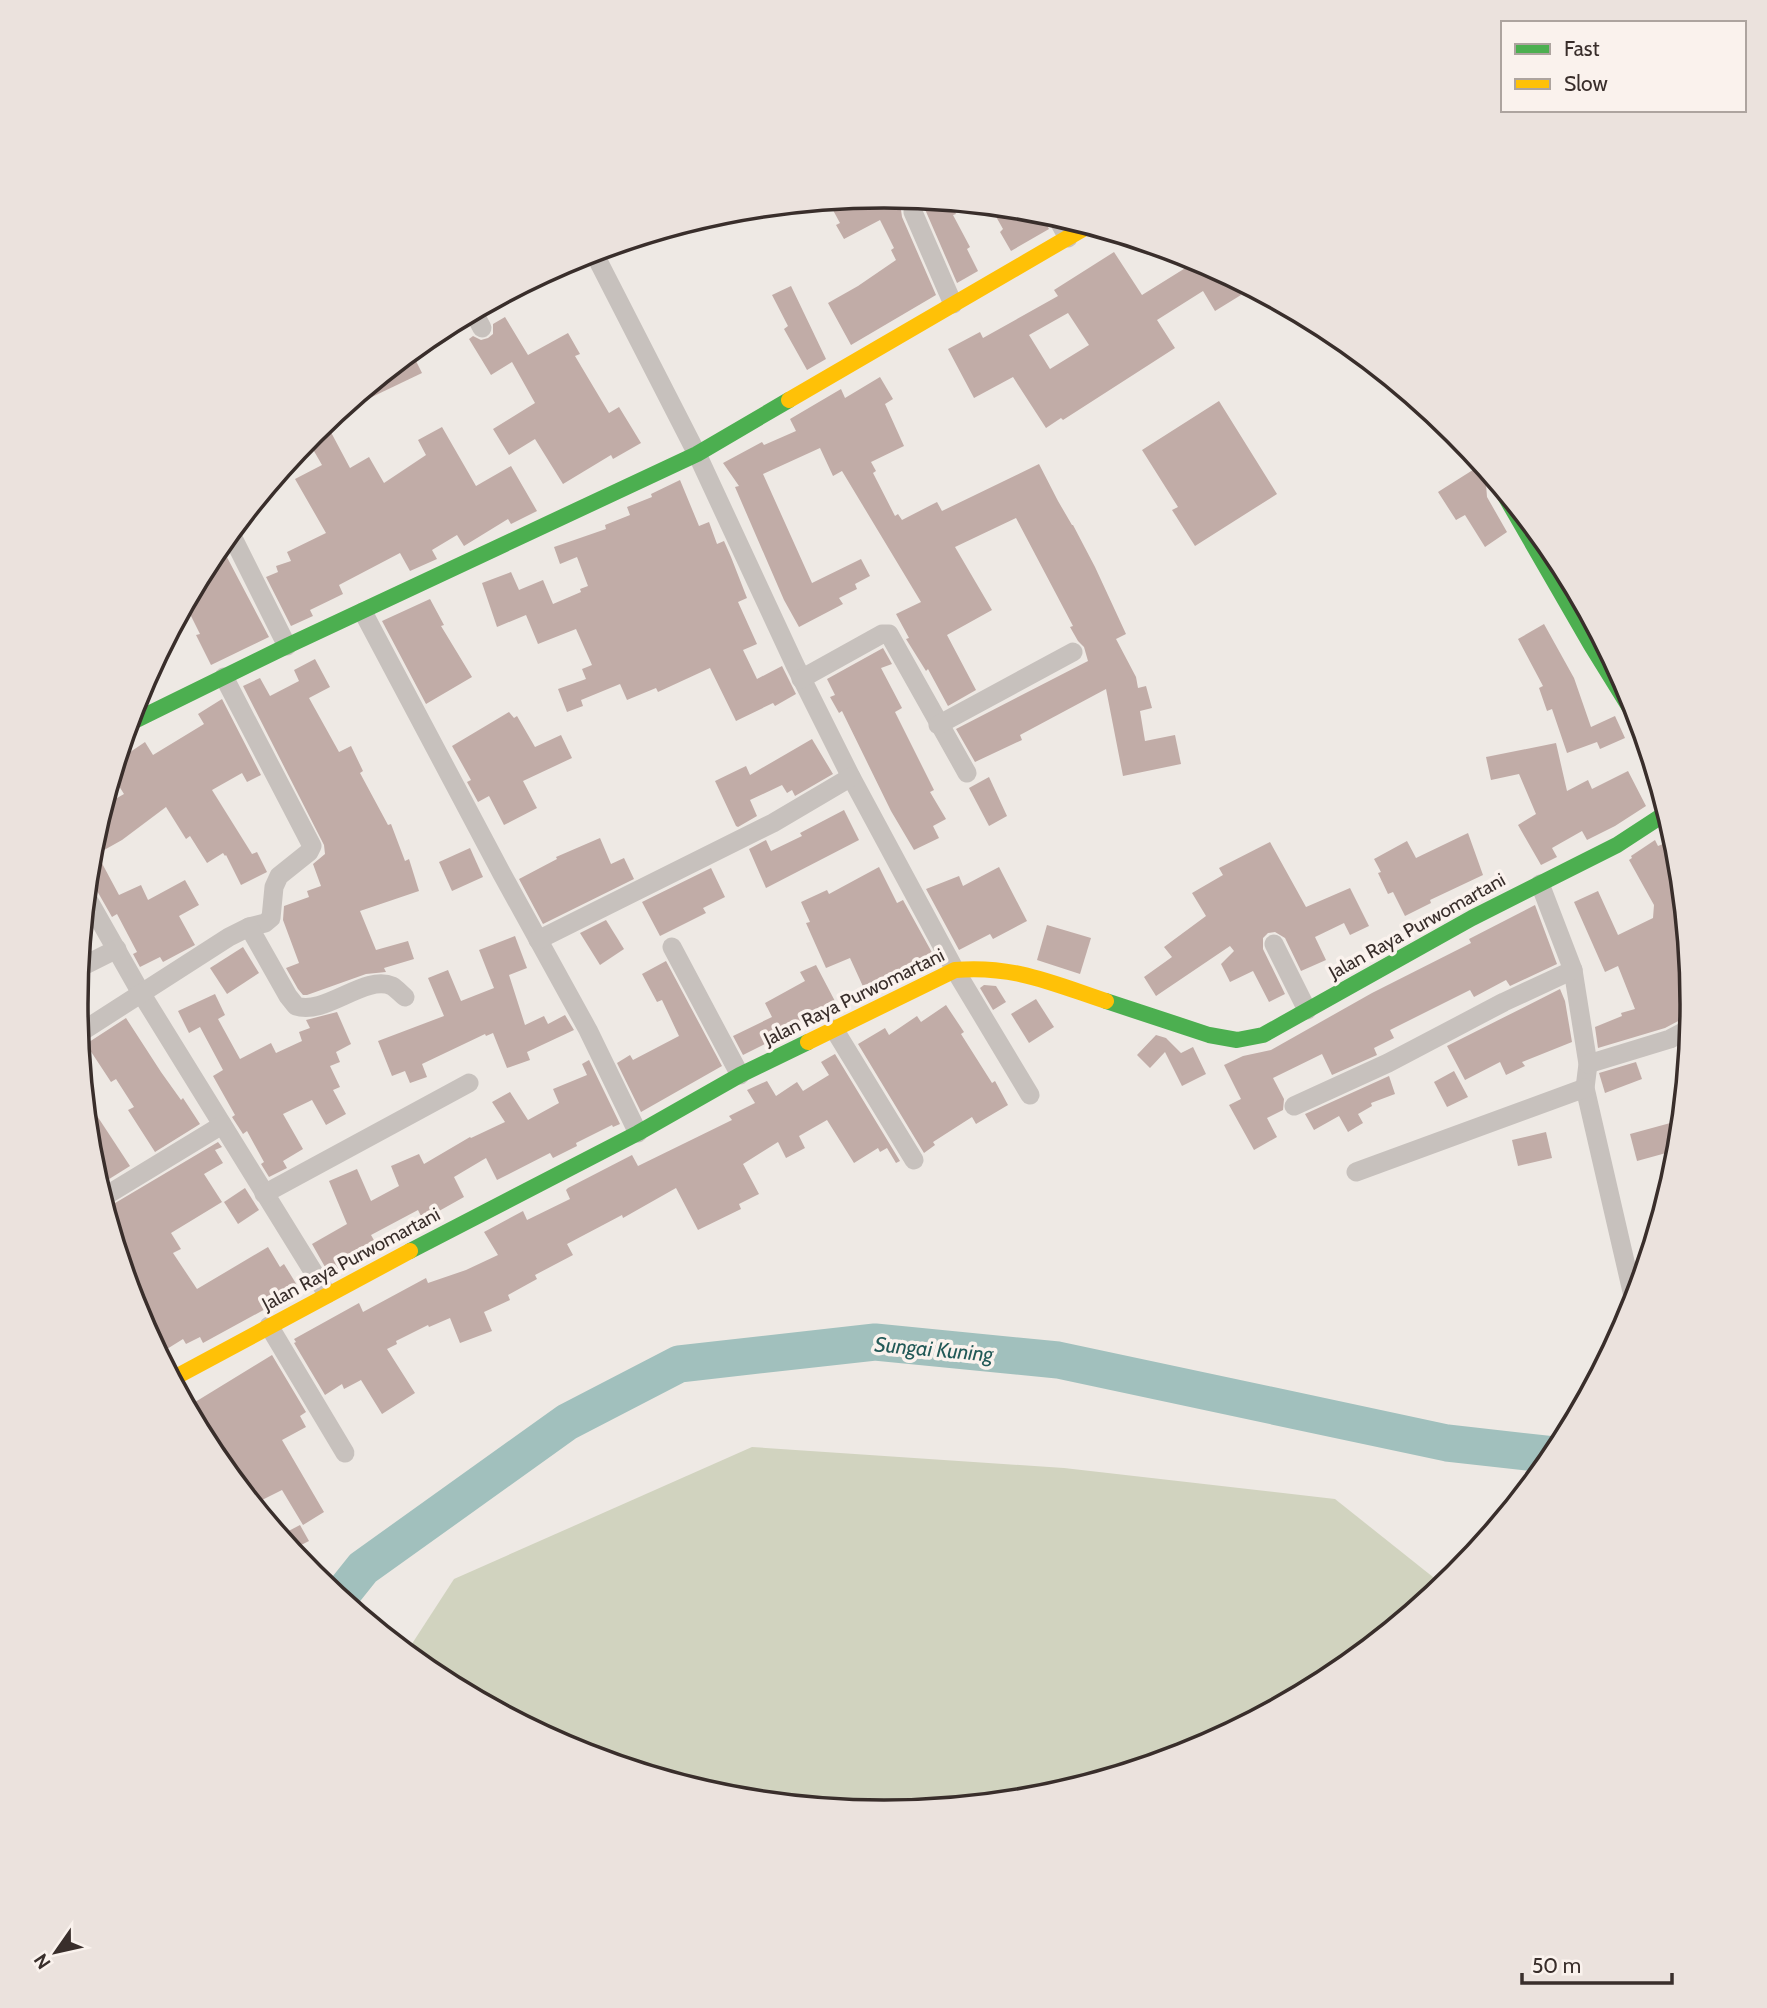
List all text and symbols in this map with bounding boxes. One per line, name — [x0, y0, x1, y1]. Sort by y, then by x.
legend — [1501, 21, 1746, 112]
text: Fast — [1564, 36, 1600, 61]
text: Slow — [1564, 71, 1608, 96]
street label: Jalan Raya Purwomartani — [1324, 868, 1509, 985]
street label: Jalan Raya Purwomartani — [759, 943, 948, 1051]
street label: Jalan Raya Purwomartani — [257, 1202, 444, 1316]
water label: Sungai Kuning — [874, 1331, 996, 1367]
north arrow — [21, 1917, 91, 1987]
scale bar — [1522, 1941, 1672, 1985]
text: N — [29, 1949, 56, 1973]
text: 50 m — [1532, 1953, 1581, 1978]

